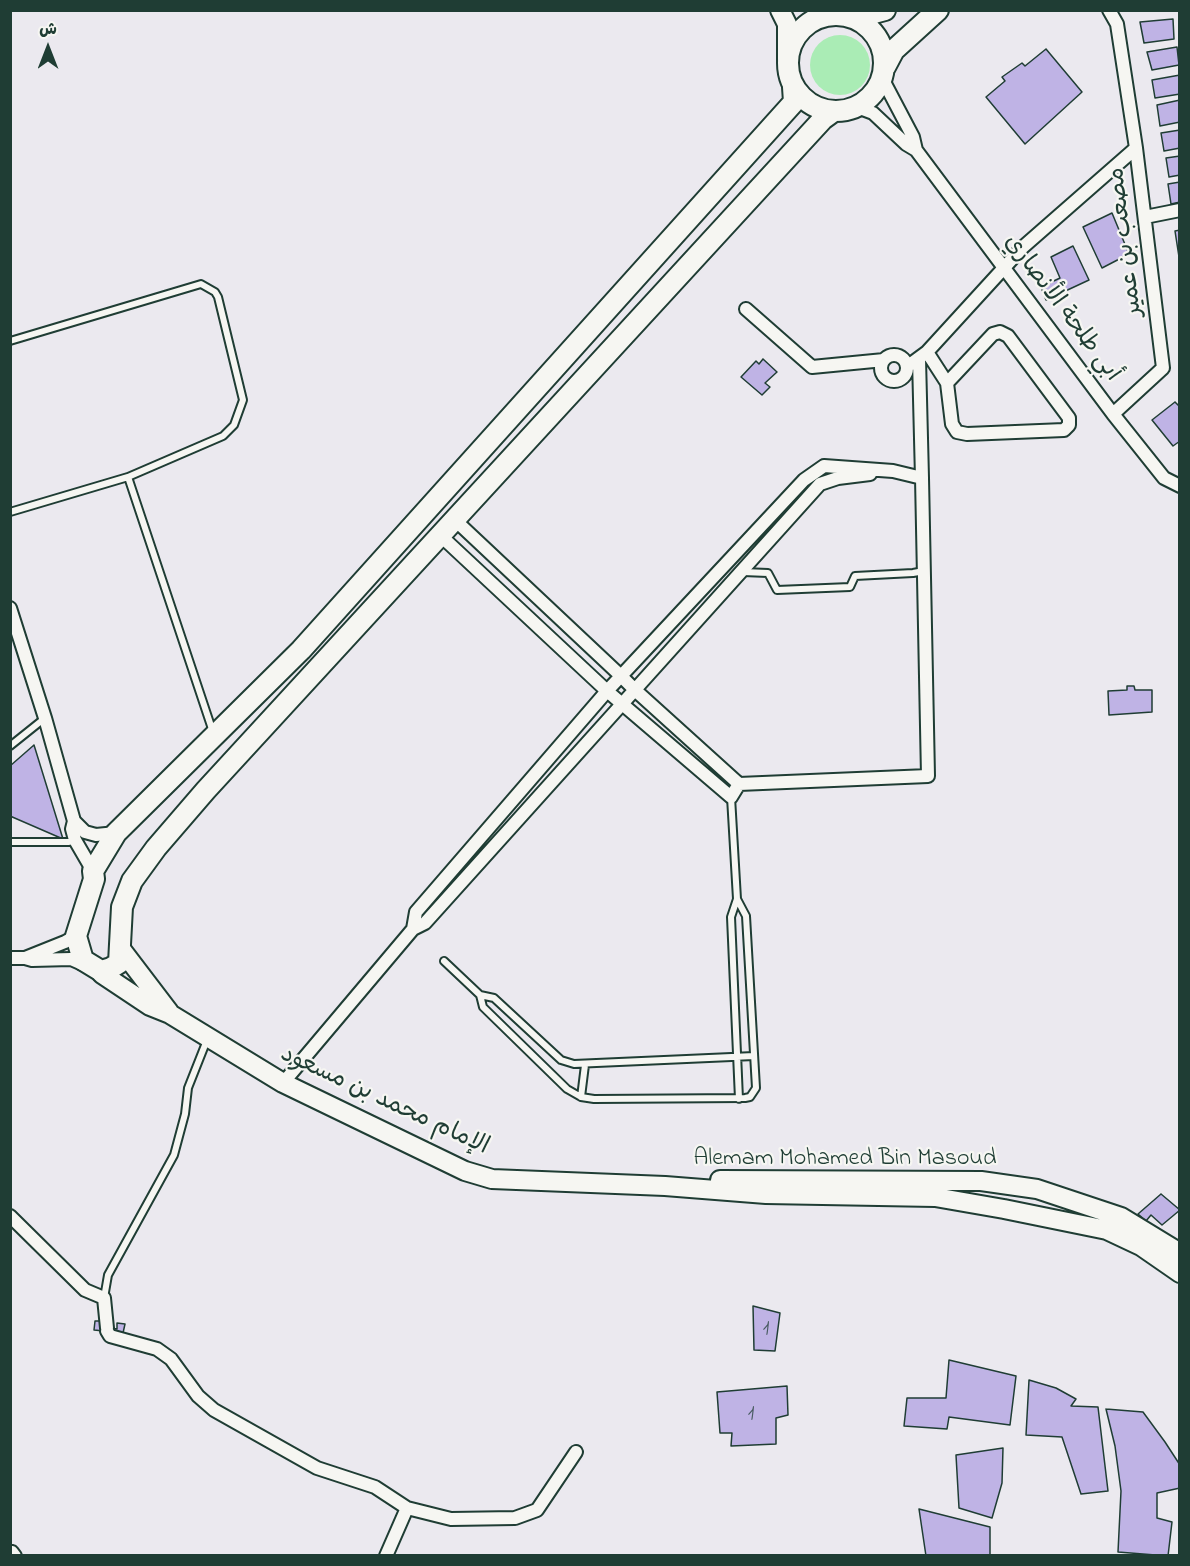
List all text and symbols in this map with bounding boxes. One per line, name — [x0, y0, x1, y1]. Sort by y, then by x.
north arrow — [18, 18, 78, 78]
text: ش — [39, 18, 57, 42]
street label: مصعب بن عمير — [1104, 166, 1150, 318]
street label: أبي طلحة الأنصاري — [996, 230, 1126, 388]
street label: الإمام محمد بن مسعود — [275, 1041, 493, 1163]
street label: Alemam Mohamed Bin Masoud — [694, 1146, 996, 1174]
house number: 1 — [763, 1318, 769, 1344]
house number: 1 — [748, 1403, 754, 1429]

